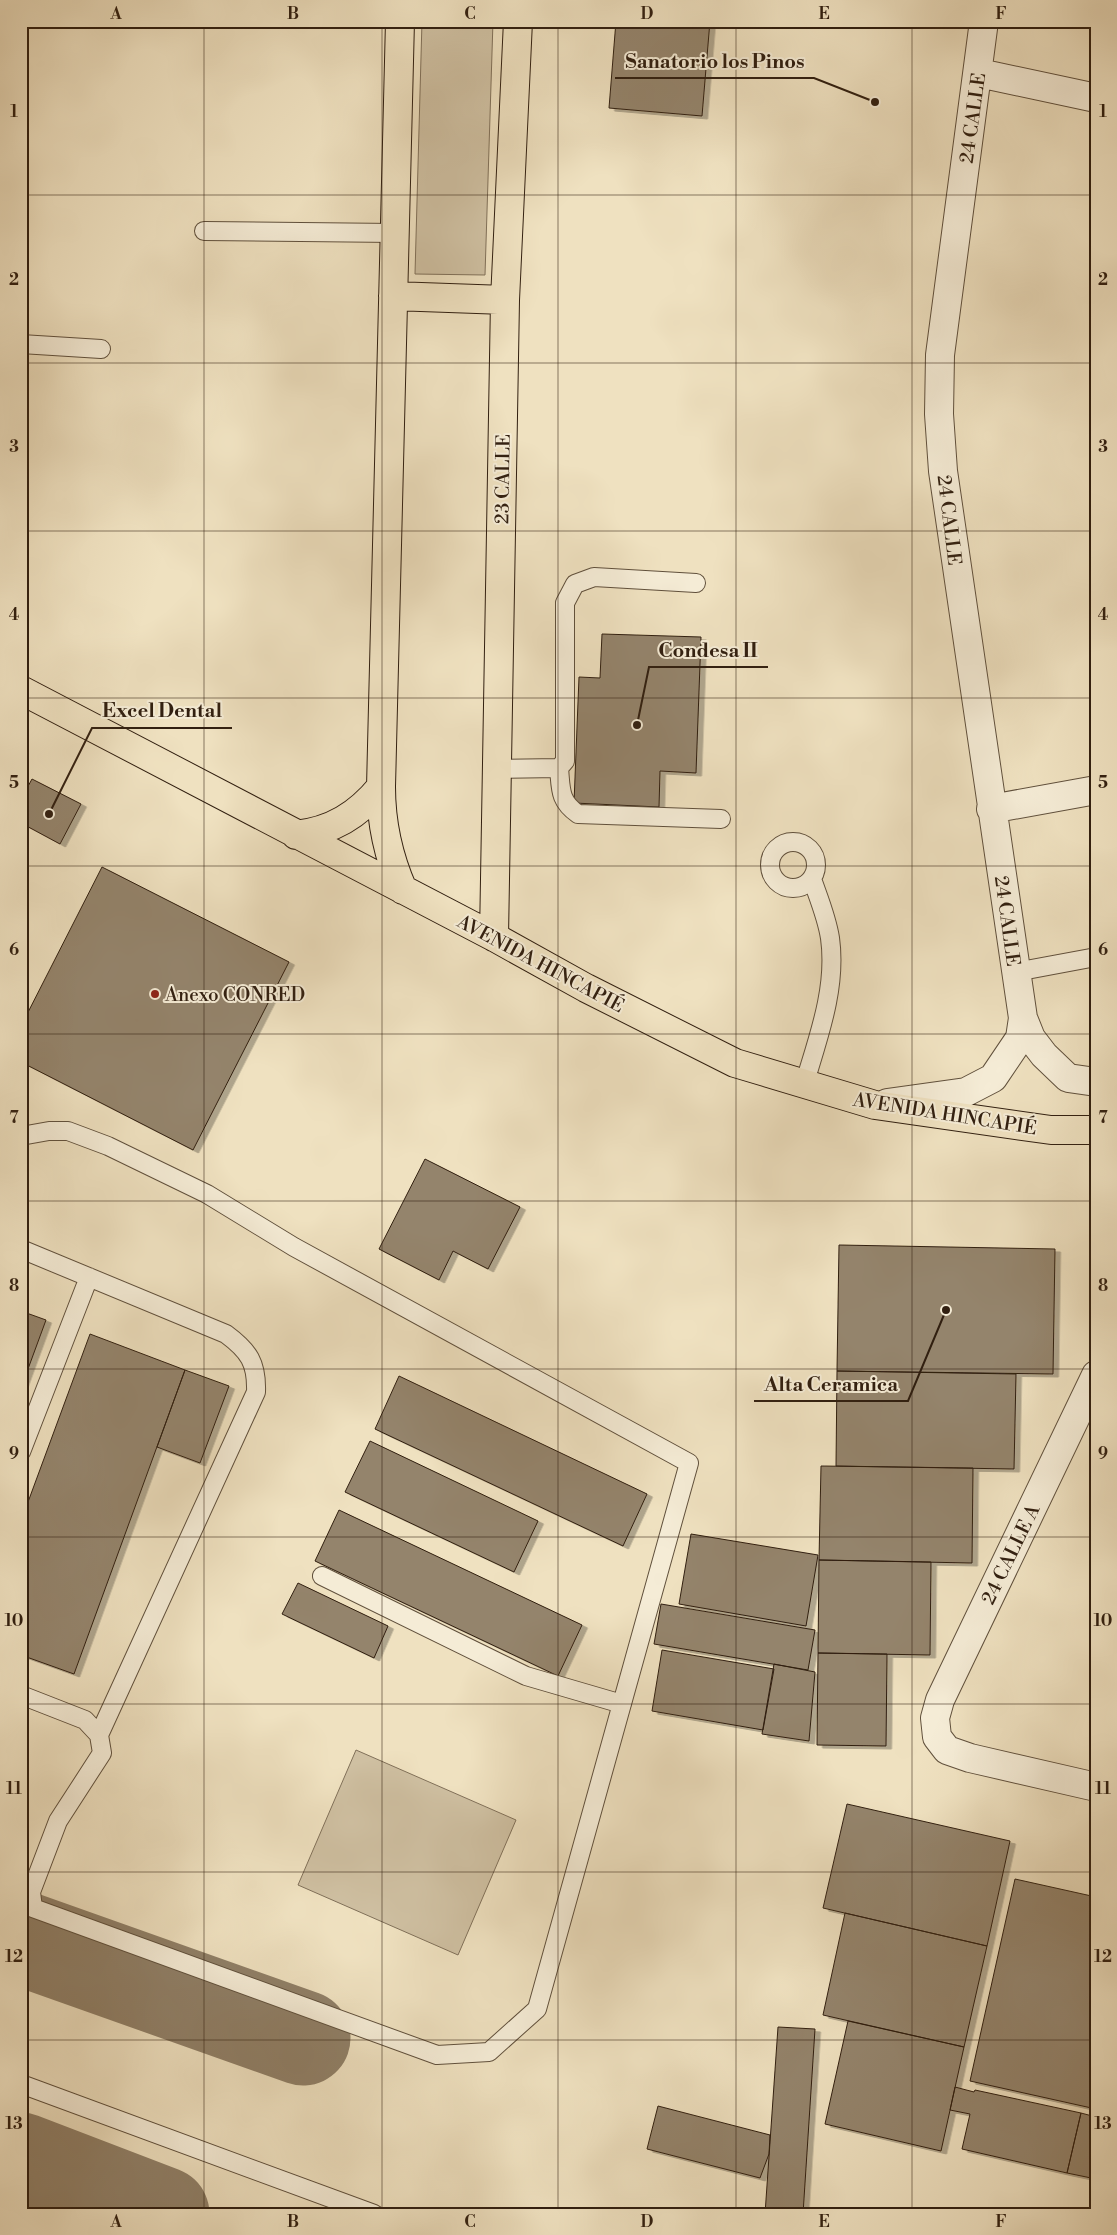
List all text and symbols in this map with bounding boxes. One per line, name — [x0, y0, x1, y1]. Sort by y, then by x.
text: A — [109, 4, 122, 24]
text: B — [287, 4, 299, 24]
text: C — [464, 4, 476, 24]
text: D — [641, 4, 654, 24]
text: E — [818, 4, 830, 24]
text: F — [995, 4, 1007, 24]
callout: Sanatorio los Pinos — [615, 43, 814, 78]
text: Sanatorio los Pinos — [625, 50, 805, 75]
street label: 24 CALLE — [955, 71, 991, 165]
text: 1 — [10, 102, 18, 122]
text: 1 — [1099, 102, 1107, 122]
text: 2 — [9, 270, 19, 290]
text: 2 — [1098, 270, 1108, 290]
street label: 23 CALLE — [490, 434, 516, 524]
text: 3 — [9, 437, 19, 457]
text: 3 — [1098, 437, 1108, 457]
street label: 24 CALLE — [932, 473, 966, 567]
text: 4 — [9, 605, 20, 625]
text: 4 — [1098, 605, 1109, 625]
callout: Condesa II — [649, 632, 768, 667]
text: Condesa II — [658, 639, 758, 664]
callout: Excel Dental — [92, 693, 232, 728]
text: Excel Dental — [102, 699, 222, 724]
text: 5 — [9, 773, 19, 793]
text: 5 — [1098, 773, 1108, 793]
street label: 24 CALLE — [989, 874, 1025, 968]
street label: AVENIDA HINCAPIÉ — [452, 908, 629, 1018]
text: 6 — [9, 940, 19, 960]
text: 6 — [1098, 940, 1108, 960]
place label: Anexo CONRED — [164, 983, 305, 1007]
marker: Anexo CONRED — [149, 988, 161, 1000]
street label: AVENIDA HINCAPIÉ — [850, 1086, 1039, 1140]
text: 7 — [9, 1108, 19, 1128]
text: 7 — [1098, 1108, 1108, 1128]
text: 8 — [9, 1276, 19, 1296]
text: 8 — [1098, 1276, 1108, 1296]
callout: Alta Ceramica — [754, 1366, 908, 1401]
text: Alta Ceramica — [763, 1373, 898, 1398]
text: 9 — [9, 1444, 19, 1464]
text: 9 — [1098, 1444, 1108, 1464]
street label: 24 CALLE A — [976, 1500, 1046, 1608]
text: 10 — [5, 1611, 23, 1631]
text: 10 — [1094, 1611, 1112, 1631]
text: 11 — [6, 1779, 22, 1799]
text: 11 — [1095, 1779, 1111, 1799]
text: 12 — [5, 1947, 23, 1967]
text: 12 — [1094, 1947, 1112, 1967]
text: 13 — [5, 2114, 23, 2134]
text: 13 — [1094, 2114, 1112, 2134]
text: A — [109, 2212, 122, 2232]
text: B — [287, 2212, 299, 2232]
text: C — [464, 2212, 476, 2232]
text: D — [641, 2212, 654, 2232]
text: E — [818, 2212, 830, 2232]
text: F — [995, 2212, 1007, 2232]

